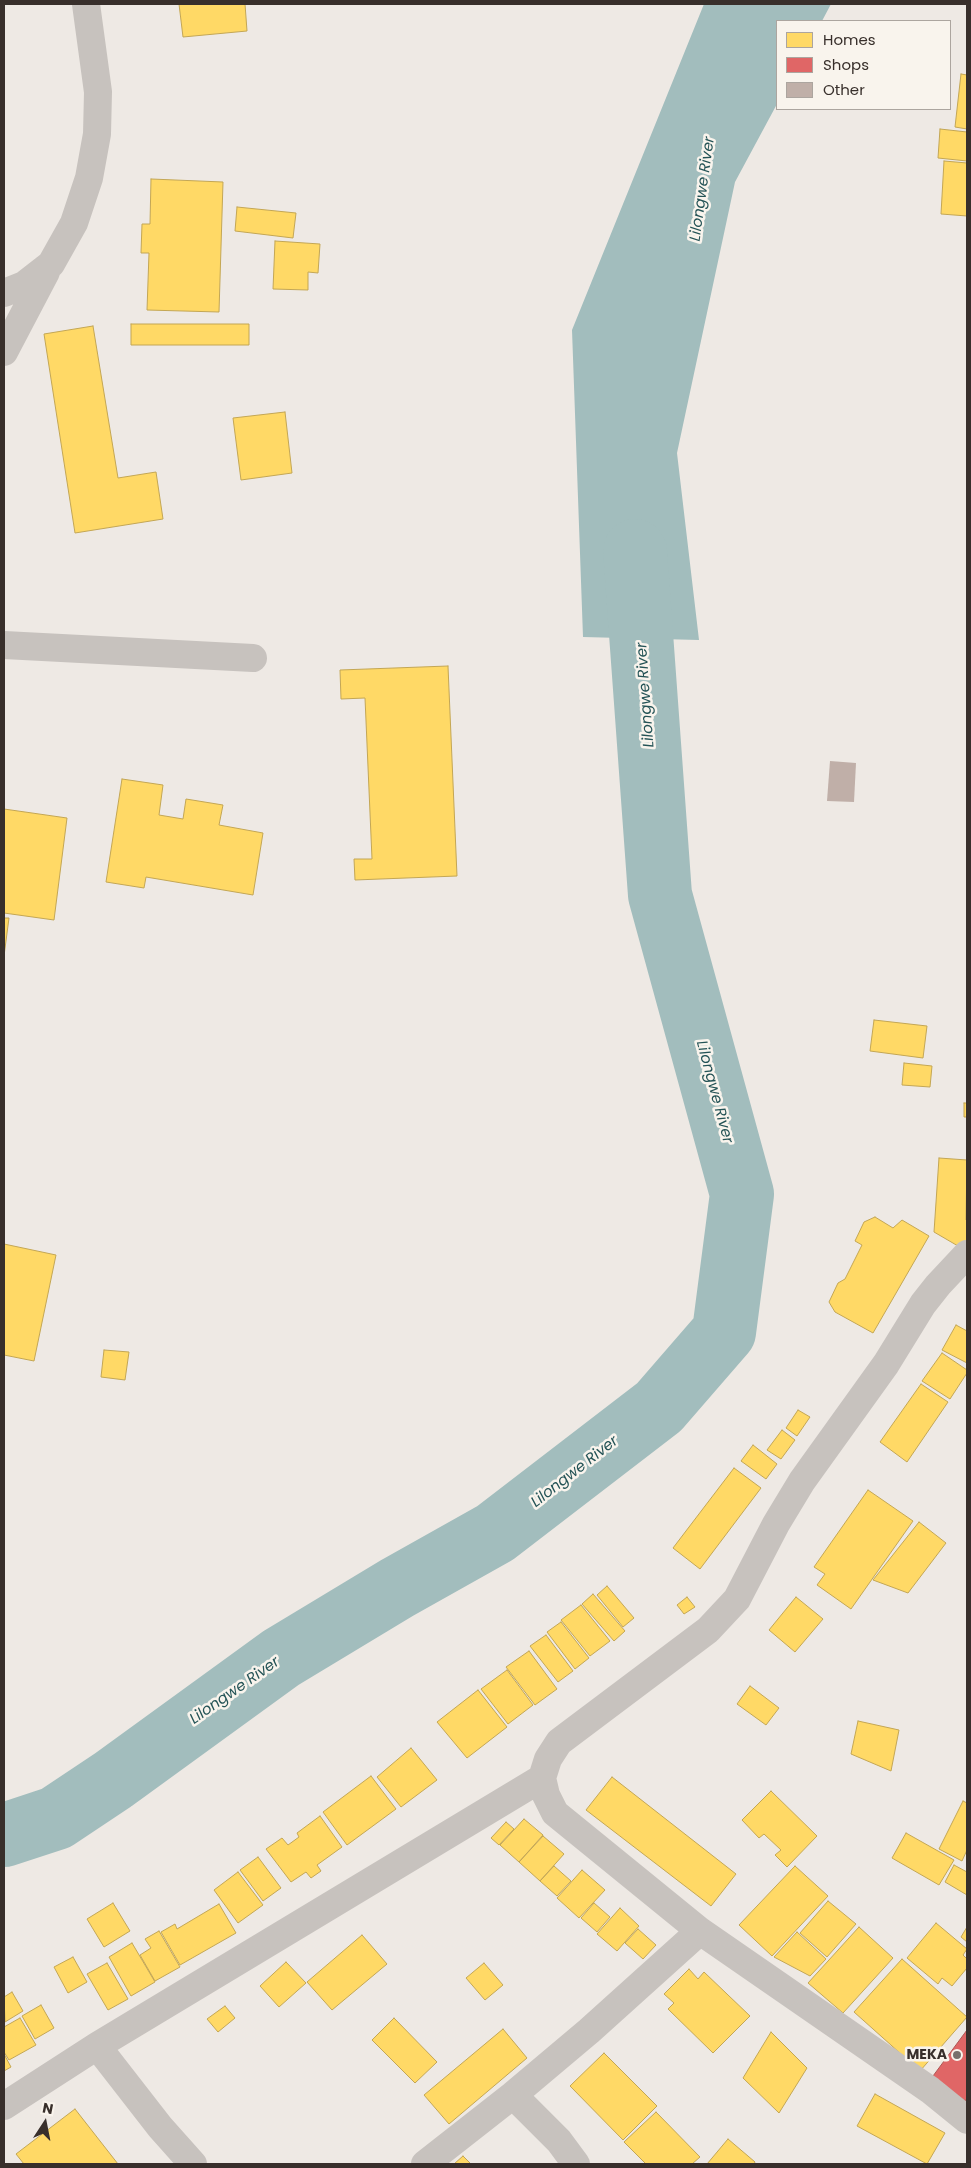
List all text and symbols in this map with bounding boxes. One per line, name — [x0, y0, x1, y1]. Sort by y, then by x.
legend — [776, 20, 951, 110]
text: Homes — [823, 29, 876, 50]
text: Shops — [823, 54, 869, 75]
text: Other — [823, 79, 865, 100]
water label: Lilongwe River — [687, 136, 719, 242]
water label: Lilongwe River — [633, 642, 659, 748]
water label: Lilongwe River — [692, 1039, 736, 1145]
water label: Lilongwe River — [528, 1432, 622, 1512]
water label: Lilongwe River — [187, 1653, 283, 1729]
place label: MEKA — [906, 2047, 947, 2063]
marker: MEKA — [951, 2049, 963, 2061]
text: N — [41, 2097, 55, 2119]
north arrow — [20, 2098, 70, 2148]

